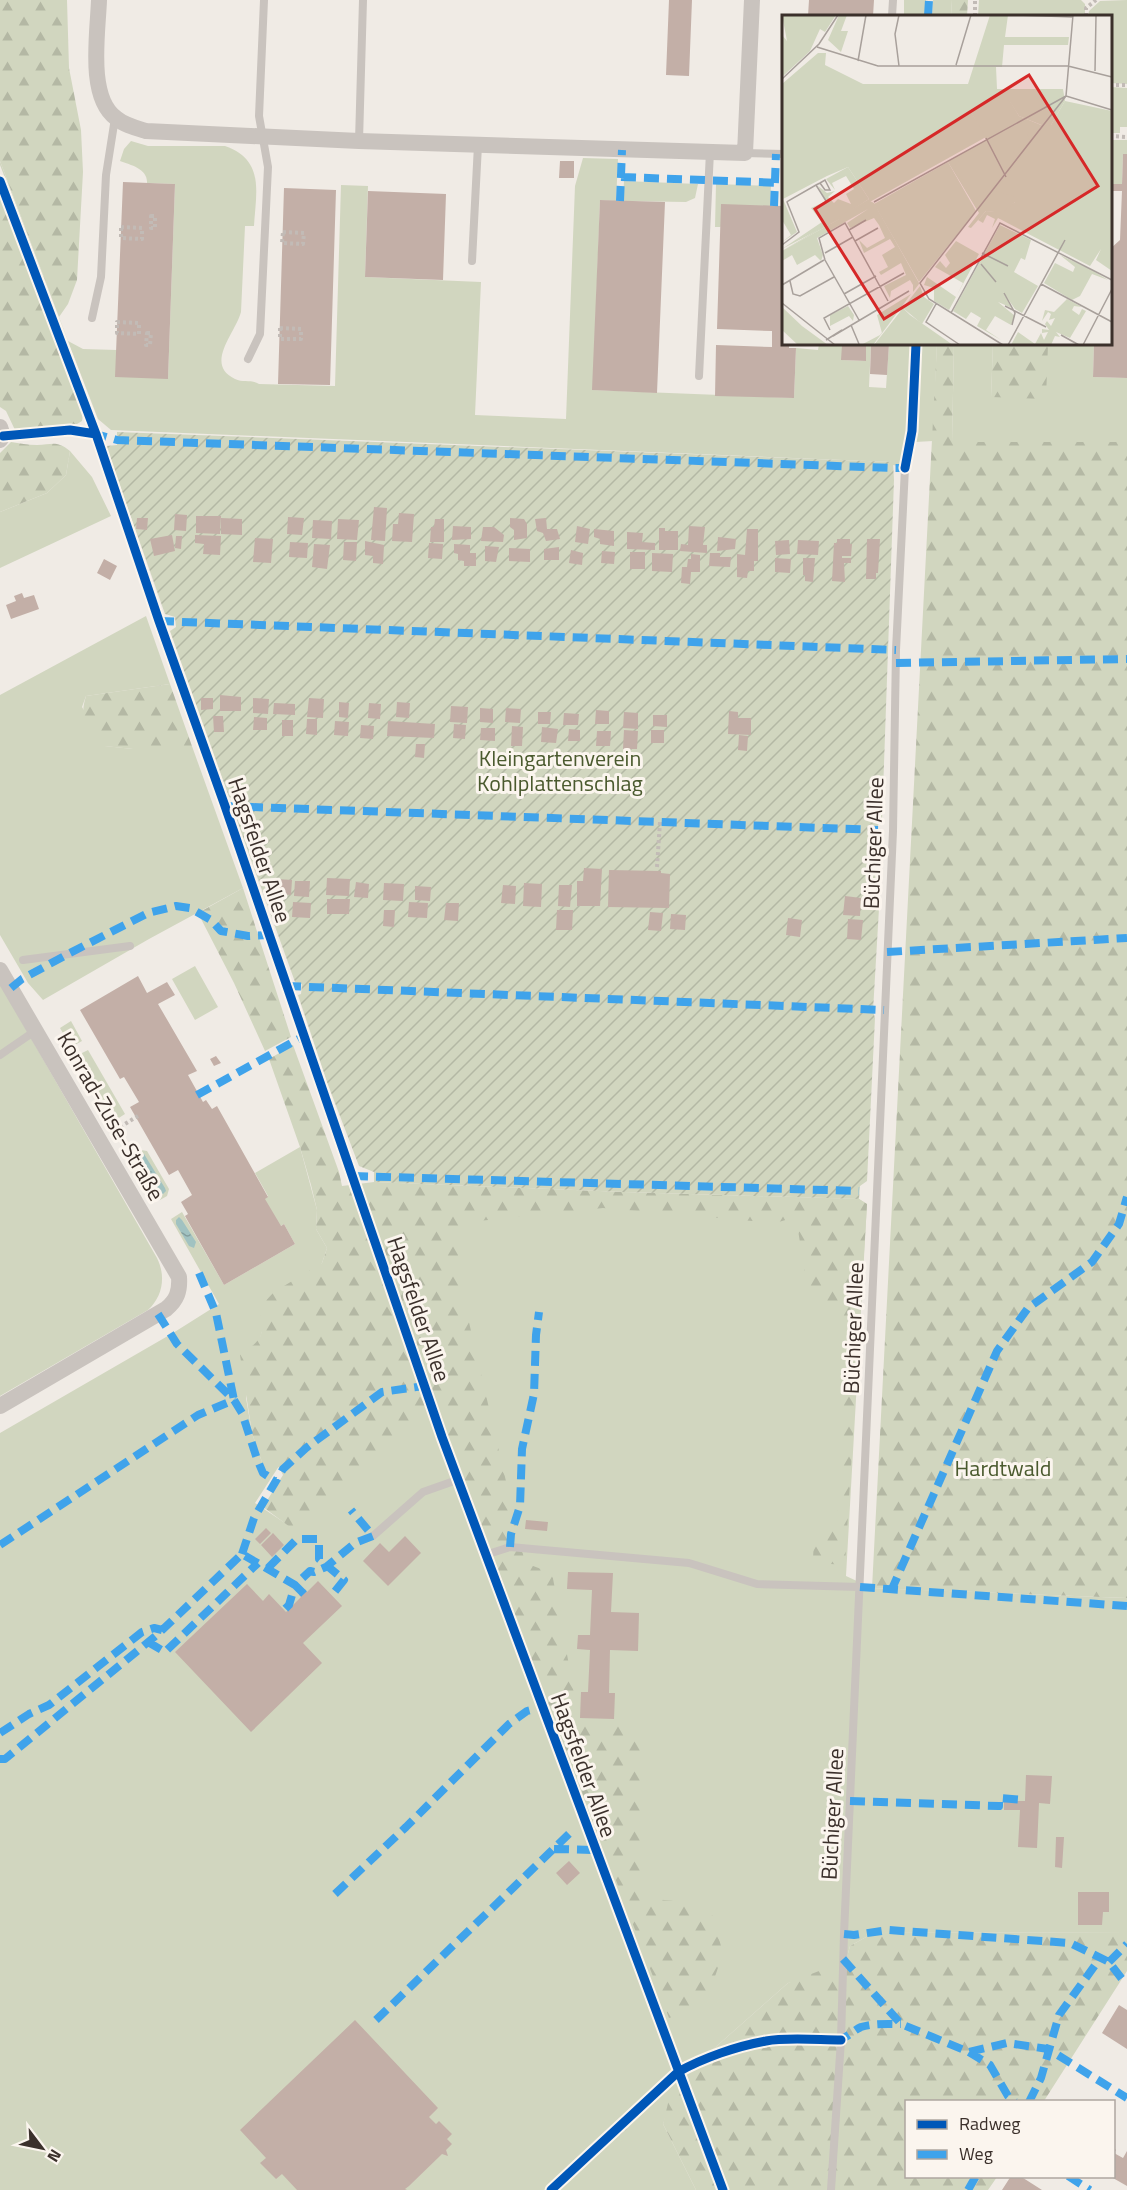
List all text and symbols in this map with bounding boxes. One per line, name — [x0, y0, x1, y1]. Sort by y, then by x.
inset map — [782, 15, 1112, 345]
park label: Kleingartenverein Kohlplattenschlag — [477, 741, 643, 800]
street label: Hagsfelder Allee — [219, 773, 301, 927]
street label: Büchiger Allee — [854, 777, 892, 909]
street label: Konrad-Zuse-Straße — [49, 1025, 173, 1207]
street label: Hagsfelder Allee — [378, 1232, 460, 1386]
street label: Büchiger Allee — [834, 1262, 872, 1394]
park label: Hardtwald — [955, 1451, 1051, 1485]
street label: Hagsfelder Allee — [542, 1688, 626, 1842]
street label: Büchiger Allee — [812, 1747, 852, 1881]
legend — [905, 2100, 1115, 2178]
text: Radweg — [959, 2110, 1021, 2137]
north arrow — [12, 2118, 72, 2178]
text: Weg — [959, 2140, 993, 2167]
text: N — [42, 2145, 68, 2167]

